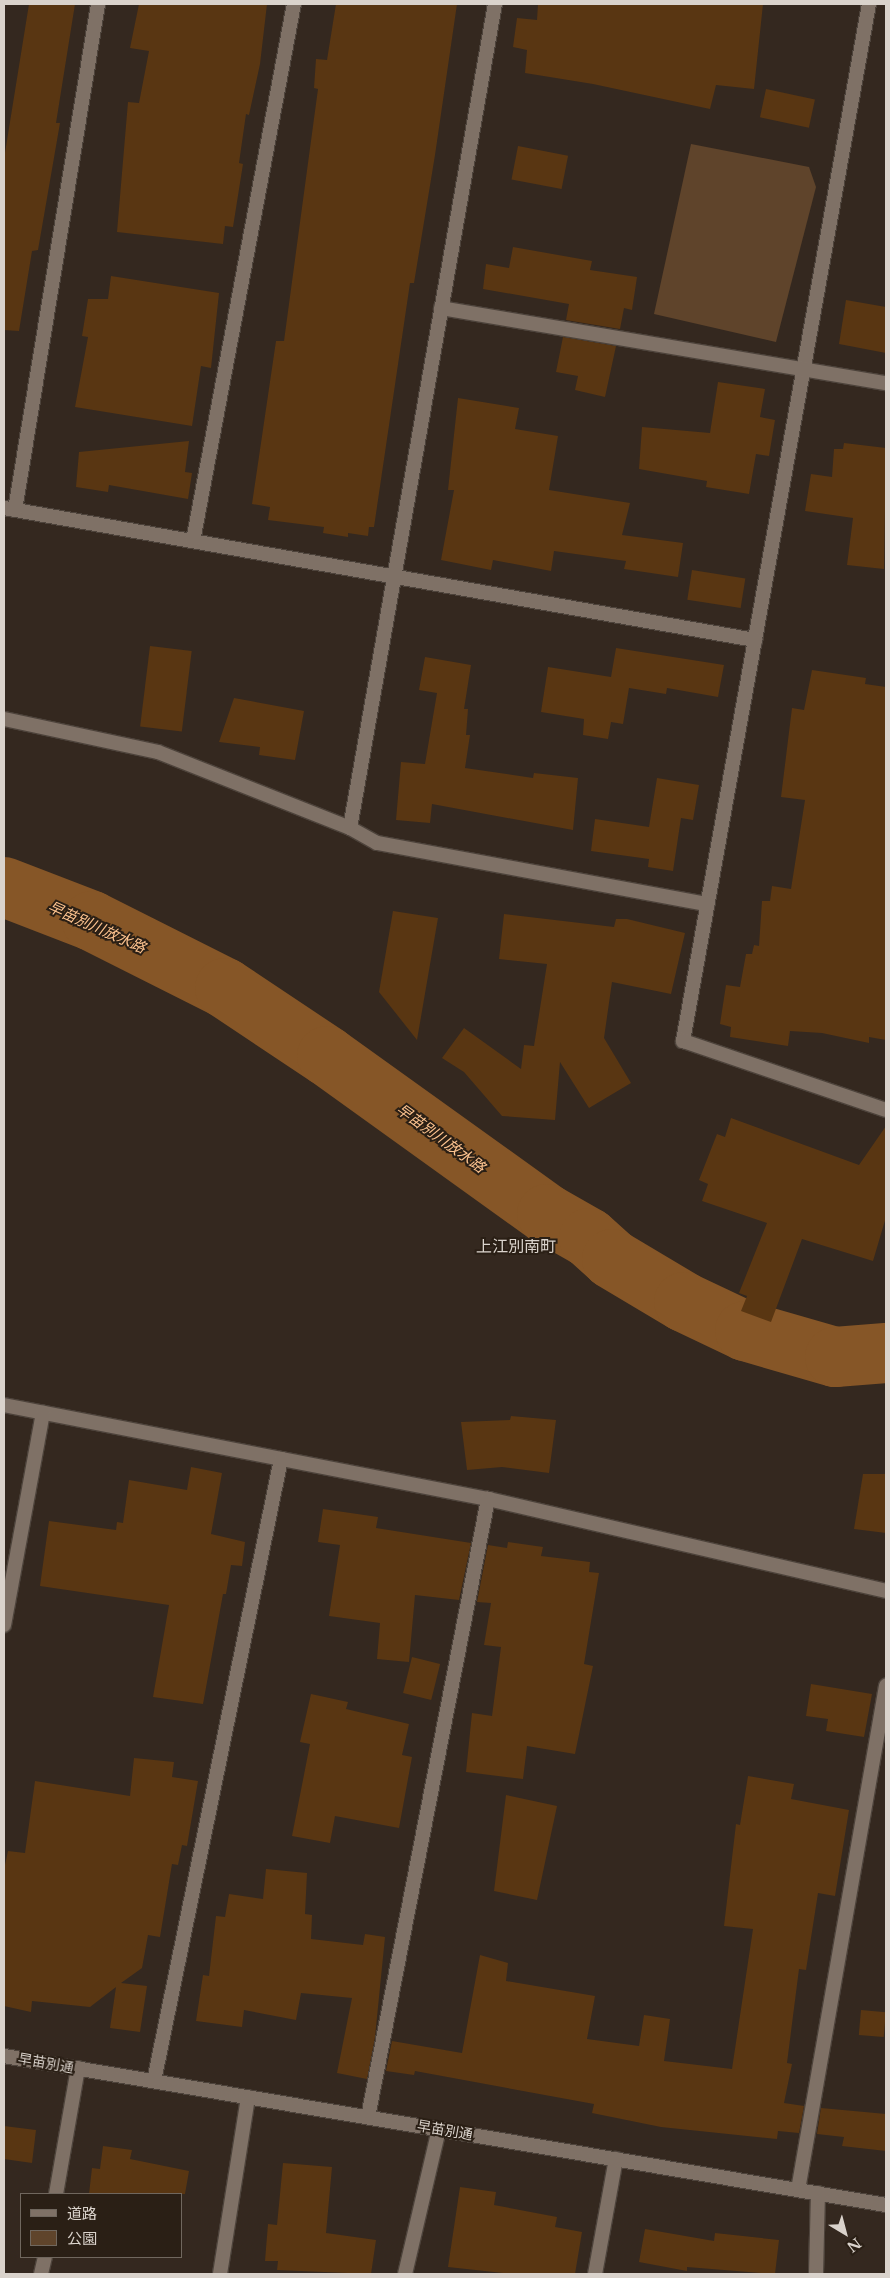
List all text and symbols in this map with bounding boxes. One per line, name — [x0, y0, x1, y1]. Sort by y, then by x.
water label: 早苗別川放水路 — [45, 897, 149, 957]
water label: 早苗別川放水路 — [393, 1100, 489, 1176]
district label: 上江別南町 — [476, 1236, 556, 1256]
street label: 早苗別通 — [17, 2050, 75, 2076]
street label: 早苗別通 — [416, 2117, 474, 2143]
legend — [20, 2193, 182, 2258]
text: 道路 — [67, 2204, 97, 2223]
north arrow — [820, 2208, 870, 2258]
text: 公園 — [67, 2229, 97, 2248]
text: N — [843, 2234, 865, 2256]

